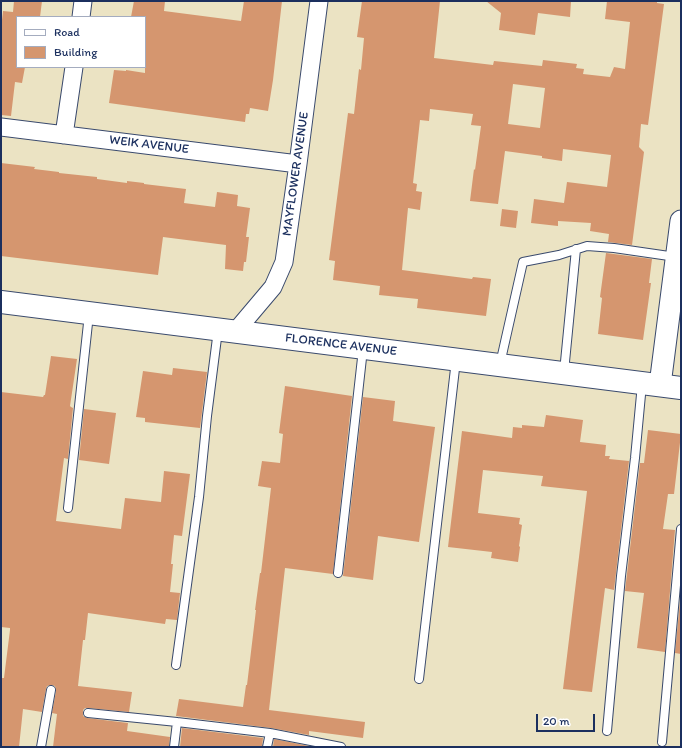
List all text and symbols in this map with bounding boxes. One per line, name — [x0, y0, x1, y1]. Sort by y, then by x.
legend — [16, 16, 146, 68]
text: Road — [54, 25, 80, 39]
text: Building — [54, 45, 97, 59]
street label: MAYFLOWER AVENUE — [280, 111, 312, 237]
street label: WEIK AVENUE — [108, 132, 190, 158]
street label: FLORENCE AVENUE — [284, 330, 398, 360]
scale bar — [538, 706, 597, 732]
text: 20 m — [543, 714, 570, 728]

